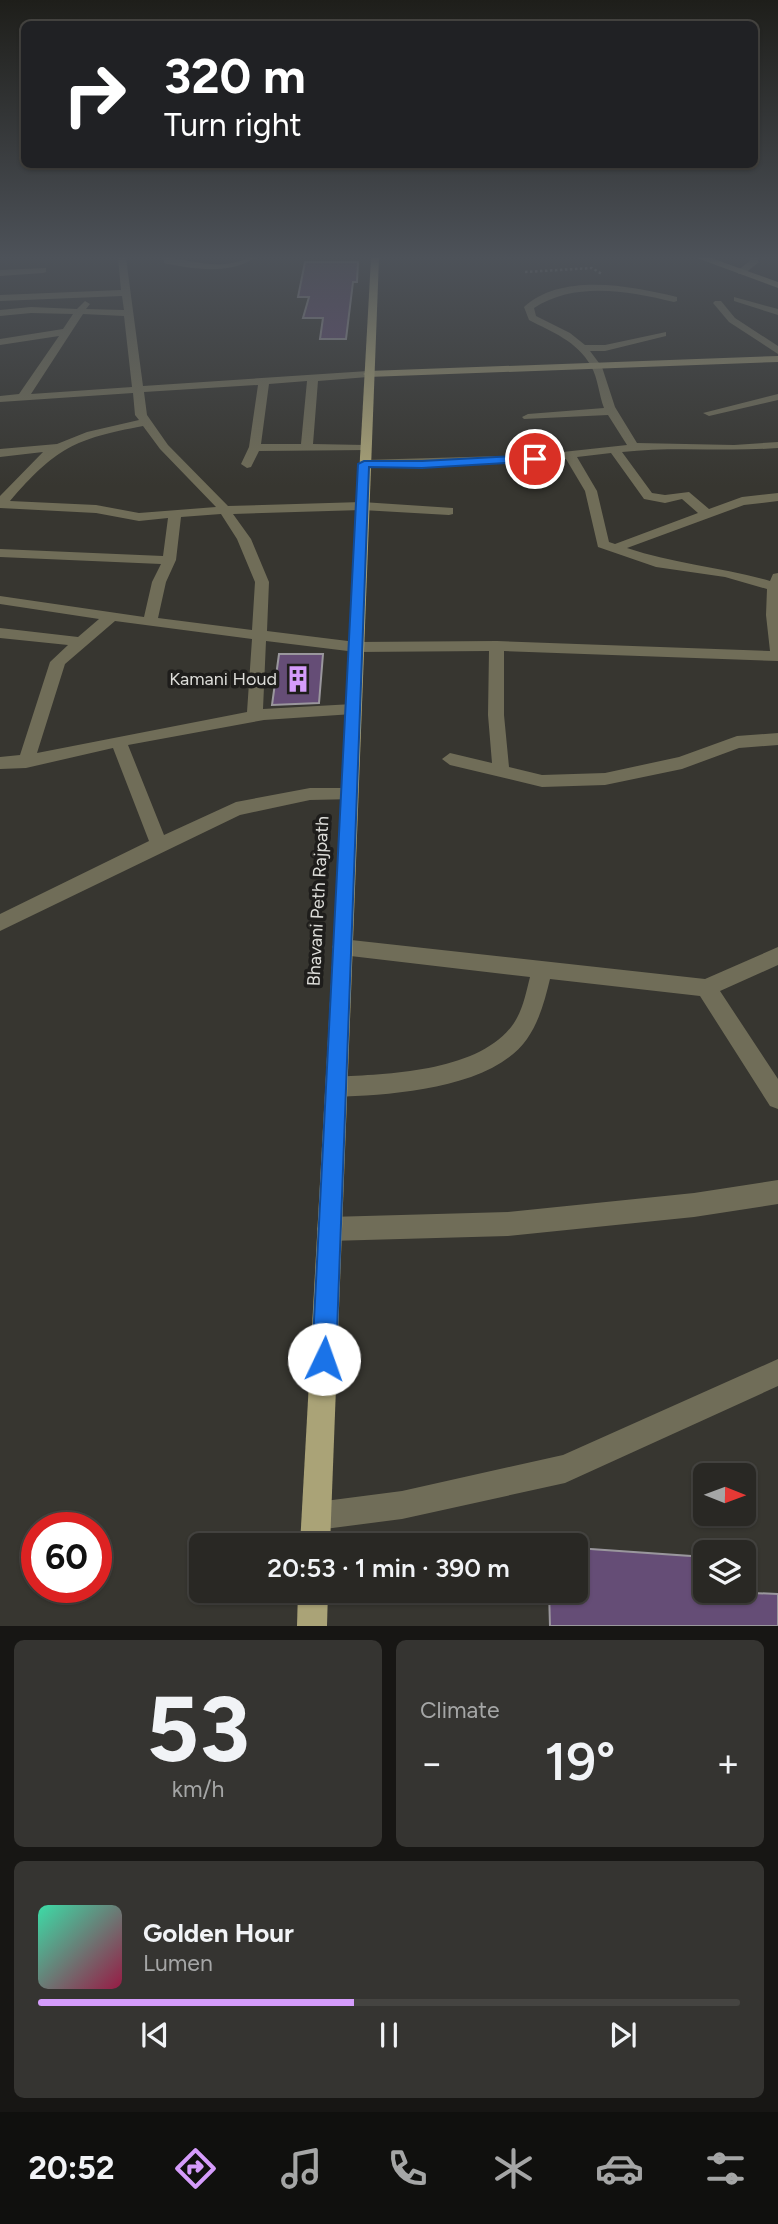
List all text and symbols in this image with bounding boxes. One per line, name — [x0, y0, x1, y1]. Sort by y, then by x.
text: 320 m — [164, 46, 306, 105]
icon: right — [49, 49, 140, 140]
text: Turn right — [164, 106, 302, 144]
pin — [505, 429, 565, 489]
icon: arrive — [516, 440, 554, 478]
building icon: Kamani Houd — [283, 664, 313, 694]
place label: Kamani Houd — [169, 668, 277, 690]
street label: Bhavani Peth Rajpath — [303, 815, 333, 987]
position arrow — [287, 1322, 361, 1396]
north arrow — [693, 1463, 756, 1526]
map controls — [693, 1463, 756, 1603]
speed limit sign: 60 — [21, 1512, 112, 1603]
button: layers — [693, 1540, 756, 1603]
text: 20:53 · 1 min · 390 m — [267, 1552, 510, 1584]
text: 53 — [146, 1675, 250, 1784]
text: Climate — [420, 1696, 499, 1724]
text: 19° — [544, 1731, 616, 1793]
text: − — [420, 1740, 444, 1786]
text: + — [716, 1740, 740, 1786]
text: km/h — [172, 1775, 224, 1803]
text: Golden Hour — [143, 1917, 294, 1949]
text: Lumen — [143, 1949, 213, 1977]
icon: previous — [136, 2016, 174, 2054]
icon: pause — [370, 2016, 408, 2054]
icon: next — [604, 2016, 642, 2054]
icon: directions — [171, 2144, 220, 2193]
icon: music — [277, 2144, 326, 2193]
icon: phone — [383, 2144, 432, 2193]
icon: climate — [489, 2144, 538, 2193]
icon: car — [595, 2144, 644, 2193]
icon: filters — [701, 2144, 750, 2193]
text: 20:52 — [28, 2149, 114, 2187]

